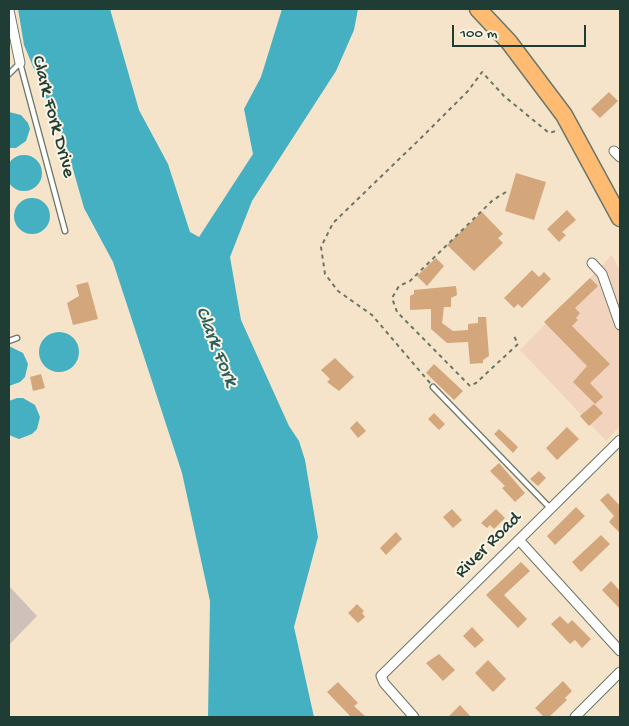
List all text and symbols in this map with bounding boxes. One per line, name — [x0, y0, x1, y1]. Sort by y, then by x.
scale bar — [454, 15, 588, 47]
text: 100 m — [460, 25, 497, 43]
street label: Clark Fork Drive — [25, 53, 79, 181]
water label: Clark Fork — [188, 304, 242, 390]
street label: River Road — [451, 508, 527, 584]

